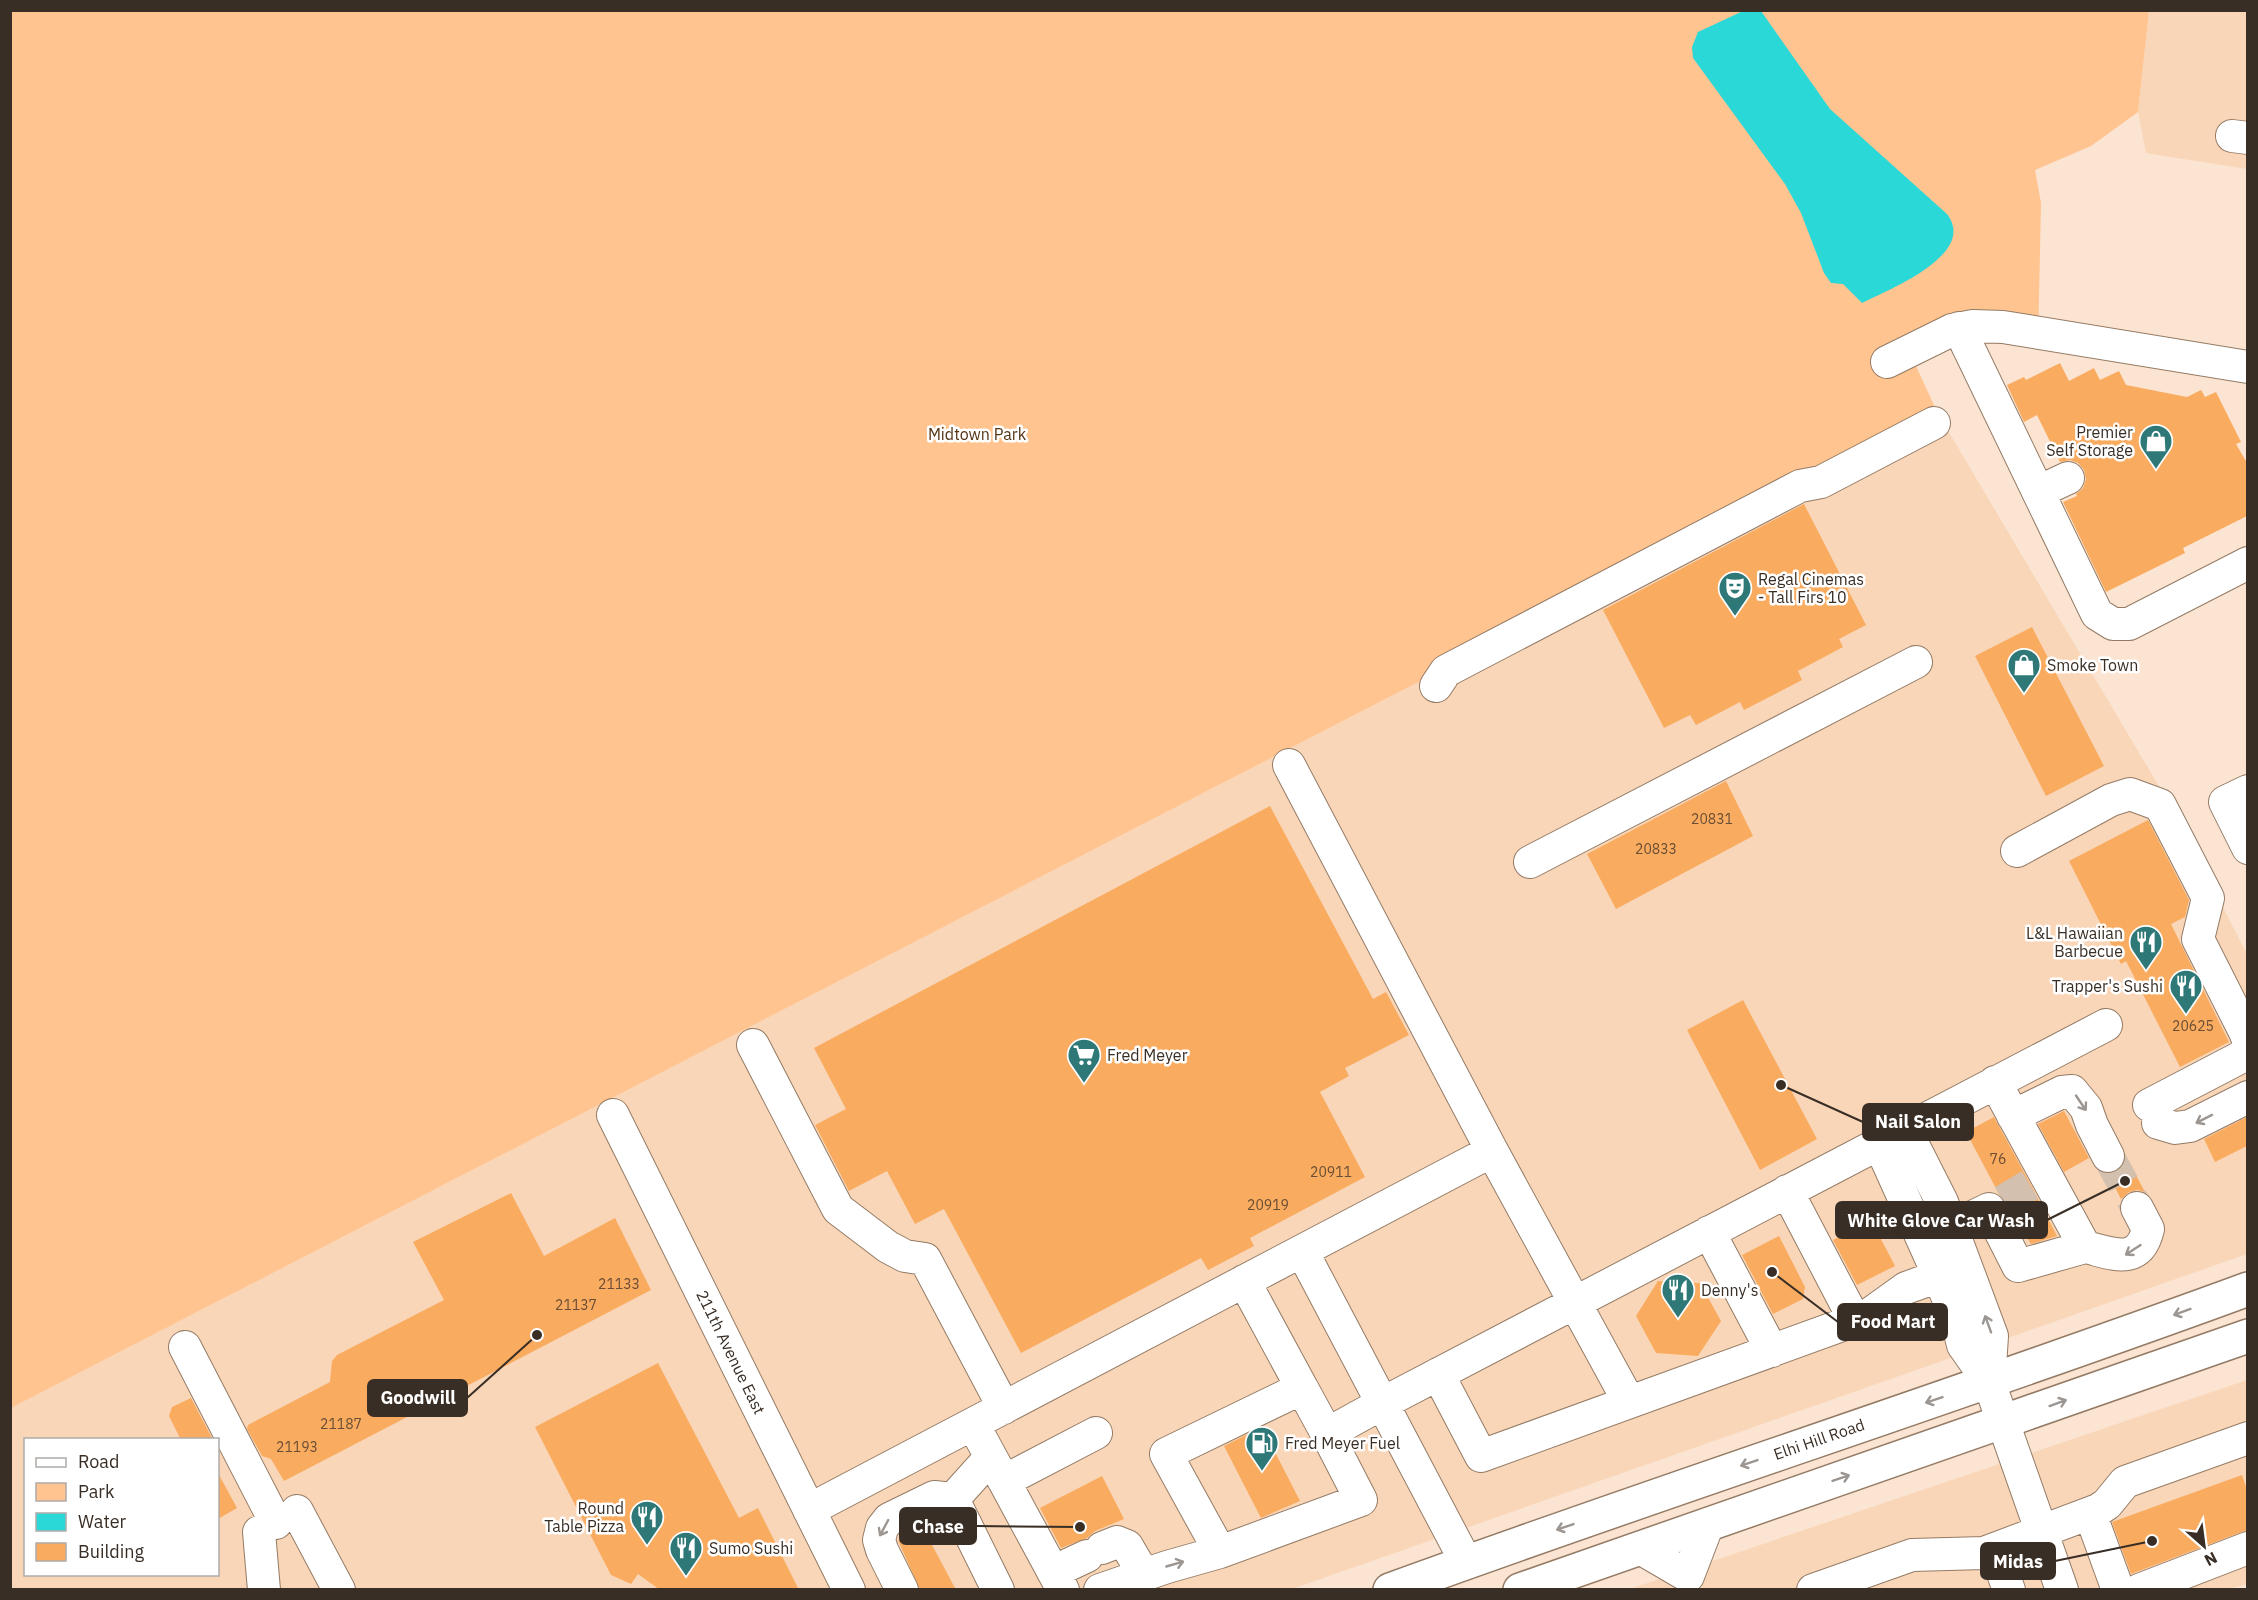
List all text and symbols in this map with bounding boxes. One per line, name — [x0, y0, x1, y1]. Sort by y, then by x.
place label: Premier Self Storage — [2046, 422, 2133, 460]
shop icon: Premier Self Storage — [2138, 423, 2174, 470]
park label: Midtown Park — [928, 424, 1027, 444]
place label: Regal Cinemas - Tall Firs 10 — [1758, 569, 1864, 607]
theatre icon: Regal Cinemas - Tall Firs 10 — [1717, 570, 1753, 617]
shop icon: Smoke Town — [2006, 647, 2042, 694]
place label: Smoke Town — [2047, 655, 2138, 675]
house number: 20831 — [1691, 810, 1733, 828]
house number: 20833 — [1635, 840, 1677, 858]
place label: L&L Hawaiian Barbecue — [2026, 923, 2123, 961]
restaurant icon: L&L Hawaiian Barbecue — [2128, 924, 2164, 971]
restaurant icon: Trapper's Sushi — [2168, 968, 2204, 1015]
place label: Trapper's Sushi — [2052, 976, 2163, 996]
house number: 20625 — [2172, 1017, 2214, 1035]
supermarket icon: Fred Meyer — [1066, 1037, 1102, 1084]
place label: Fred Meyer — [1107, 1045, 1188, 1065]
one-way arrow — [2075, 1094, 2087, 1110]
callout: Nail Salon — [1863, 1104, 1973, 1140]
text: Nail Salon — [1875, 1110, 1961, 1133]
one-way arrow — [2196, 1114, 2214, 1125]
house number: 76 — [1990, 1150, 2006, 1168]
house number: 20911 — [1310, 1163, 1352, 1181]
house number: 20919 — [1247, 1196, 1289, 1214]
callout: White Glove Car Wash — [1836, 1202, 2047, 1238]
text: White Glove Car Wash — [1847, 1209, 2035, 1232]
one-way arrow — [2125, 1244, 2142, 1256]
restaurant icon: Denny's — [1660, 1272, 1696, 1319]
house number: 21133 — [598, 1275, 640, 1293]
place label: Denny's — [1701, 1280, 1759, 1300]
street label: 211th Avenue East — [692, 1287, 770, 1417]
house number: 21137 — [555, 1296, 597, 1314]
callout: Food Mart — [1838, 1304, 1947, 1340]
one-way arrow — [2173, 1308, 2191, 1319]
text: Food Mart — [1851, 1310, 1935, 1333]
one-way arrow — [1982, 1315, 1993, 1334]
callout: Goodwill — [368, 1380, 467, 1416]
text: Goodwill — [380, 1386, 456, 1409]
one-way arrow — [1925, 1396, 1944, 1407]
one-way arrow — [2048, 1397, 2067, 1408]
street label: Elhi Hill Road — [1771, 1414, 1867, 1464]
house number: 21187 — [320, 1415, 362, 1433]
fuel station icon: Fred Meyer Fuel — [1244, 1425, 1280, 1472]
place label: Fred Meyer Fuel — [1285, 1433, 1400, 1453]
legend — [24, 1438, 219, 1576]
house number: 21193 — [276, 1438, 318, 1456]
text: Road — [78, 1450, 119, 1473]
one-way arrow — [1740, 1458, 1759, 1469]
one-way arrow — [1831, 1472, 1850, 1483]
text: Park — [78, 1480, 115, 1503]
place label: Round Table Pizza — [544, 1498, 624, 1536]
restaurant icon: Round Table Pizza — [629, 1499, 665, 1546]
callout: Chase — [900, 1508, 976, 1544]
text: Water — [78, 1510, 127, 1533]
text: Chase — [912, 1515, 964, 1538]
north arrow — [2174, 1516, 2234, 1576]
one-way arrow — [878, 1519, 890, 1536]
one-way arrow — [1556, 1522, 1575, 1533]
restaurant icon: Sumo Sushi — [668, 1530, 704, 1577]
place label: Sumo Sushi — [709, 1538, 793, 1558]
text: Building — [78, 1540, 145, 1563]
callout: Midas — [1981, 1543, 2055, 1579]
text: N — [2201, 1548, 2221, 1571]
text: Midas — [1993, 1550, 2043, 1573]
one-way arrow — [1165, 1558, 1184, 1570]

